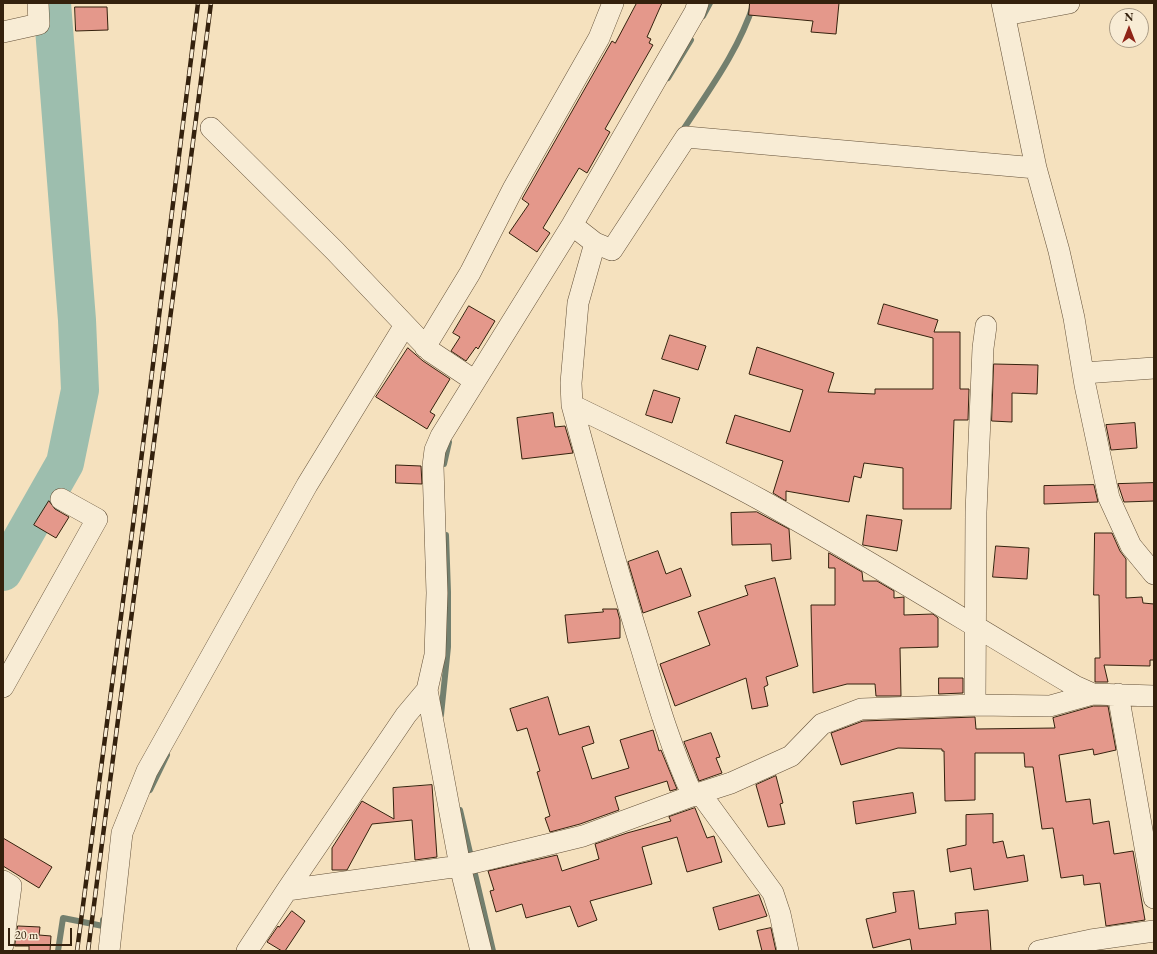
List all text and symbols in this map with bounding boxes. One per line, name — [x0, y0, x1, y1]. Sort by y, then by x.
north arrow — [1109, 8, 1149, 48]
text: N — [1125, 10, 1133, 24]
scale bar — [10, 920, 74, 946]
text: 20 m — [15, 927, 38, 943]

